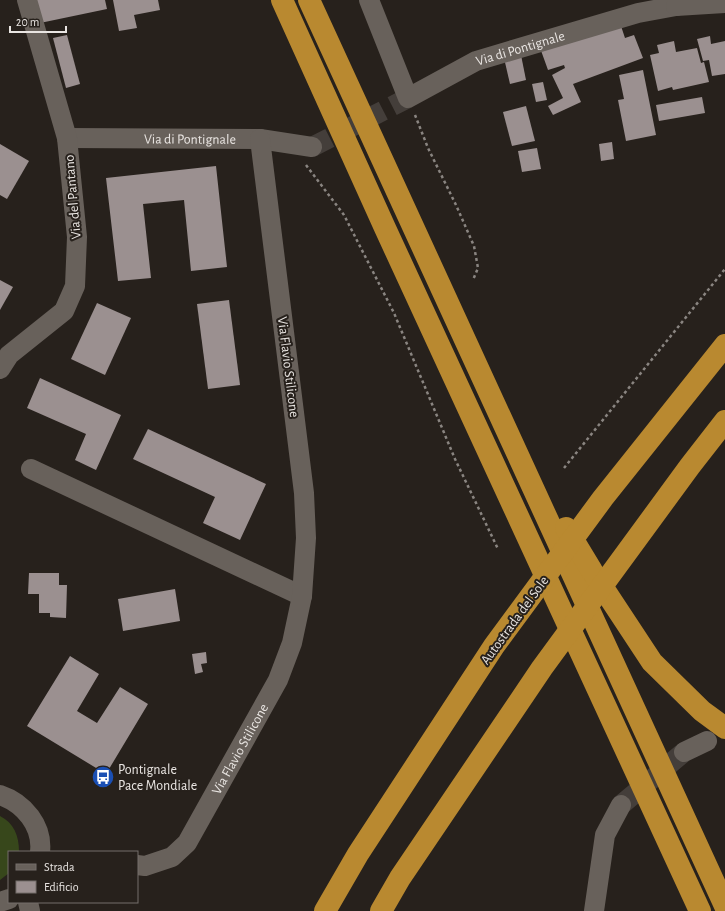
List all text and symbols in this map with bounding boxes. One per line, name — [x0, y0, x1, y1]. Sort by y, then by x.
scale bar — [10, 8, 66, 34]
text: 20 m — [16, 16, 39, 28]
street label: Via di Pontignale — [474, 29, 567, 69]
street label: Via di Pontignale — [144, 132, 236, 147]
street label: Via del Pantano — [62, 154, 84, 240]
street label: Via Flavio Stilicone — [275, 316, 301, 418]
street label: Autostrada del Sole — [478, 574, 551, 667]
street label: Via Flavio Stilicone — [210, 701, 271, 797]
place label: Pontignale Pace Mondiale — [118, 763, 197, 793]
bus stop icon: Pontignale Pace Mondiale — [90, 764, 116, 790]
legend — [8, 851, 138, 903]
text: Strada — [44, 861, 75, 873]
text: Edificio — [44, 881, 79, 893]

